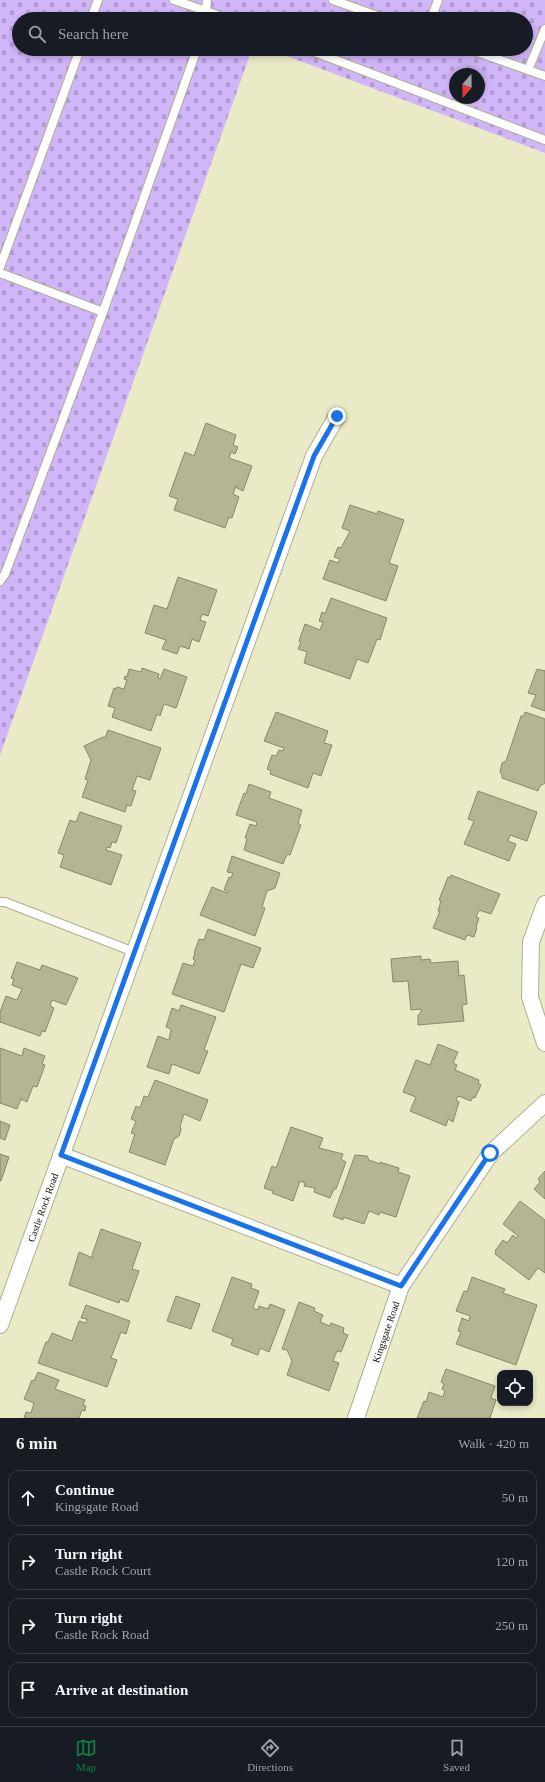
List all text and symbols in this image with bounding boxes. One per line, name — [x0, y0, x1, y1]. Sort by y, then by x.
search box — [12, 12, 533, 56]
icon: search — [26, 23, 48, 45]
text: Search here — [58, 26, 128, 42]
north arrow — [449, 68, 485, 104]
route end — [328, 407, 346, 425]
route start — [481, 1144, 499, 1162]
street label: Castle Rock Road — [25, 1172, 60, 1243]
street label: Kingsgate Road — [370, 1300, 401, 1364]
map controls — [497, 1370, 533, 1406]
button: locate — [497, 1370, 533, 1406]
text: 6 min — [16, 1434, 57, 1453]
text: Walk · 420 m — [458, 1436, 529, 1451]
text: Continue — [55, 1482, 114, 1498]
icon: ahead — [17, 1487, 39, 1509]
text: 50 m — [502, 1490, 528, 1505]
text: Kingsgate Road — [55, 1499, 138, 1514]
text: Turn right — [55, 1546, 122, 1562]
icon: right — [17, 1551, 39, 1573]
text: 120 m — [495, 1554, 528, 1569]
text: Castle Rock Court — [55, 1563, 151, 1578]
text: Turn right — [55, 1610, 122, 1626]
icon: right — [17, 1615, 39, 1637]
text: 250 m — [495, 1618, 528, 1633]
text: Castle Rock Road — [55, 1627, 149, 1642]
icon: arrive — [17, 1679, 39, 1701]
text: Arrive at destination — [55, 1682, 188, 1698]
tab: Map — [75, 1737, 97, 1773]
tab: Directions — [247, 1737, 293, 1773]
tab: Saved — [443, 1737, 470, 1773]

